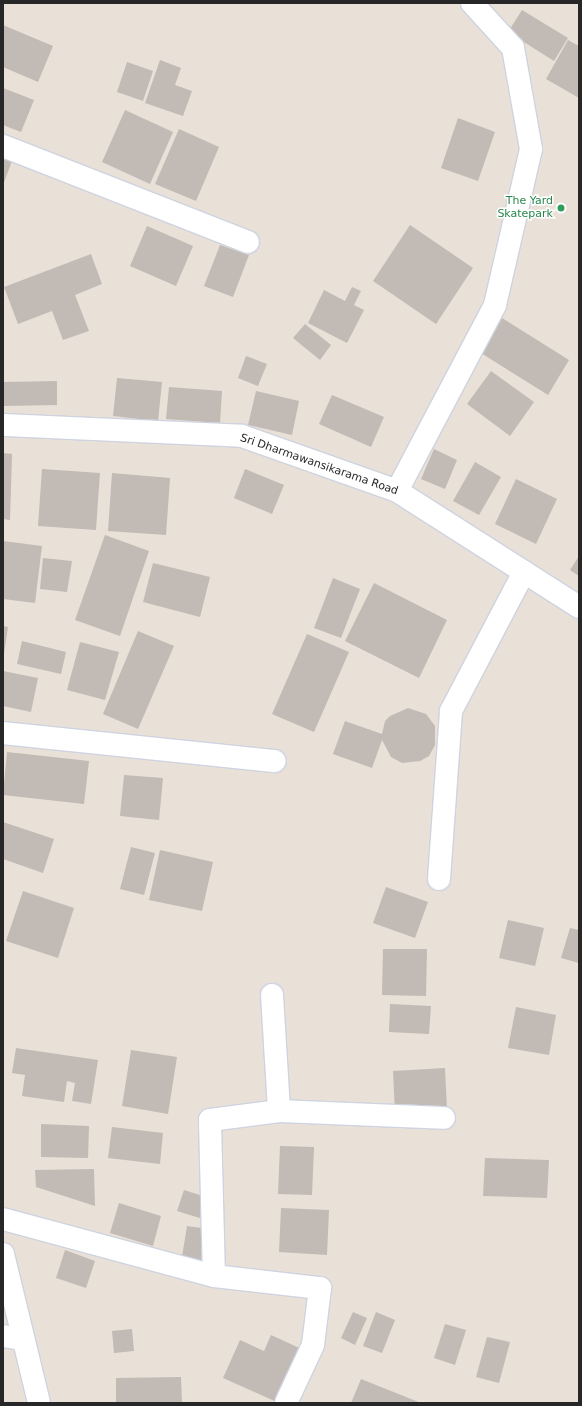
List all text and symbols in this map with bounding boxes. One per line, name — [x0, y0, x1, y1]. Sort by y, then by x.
place label: The Yard Skatepark — [497, 195, 553, 221]
marker: The Yard Skatepark — [556, 203, 566, 213]
street label: Sri Dharmawansikarama Road — [238, 432, 400, 498]

